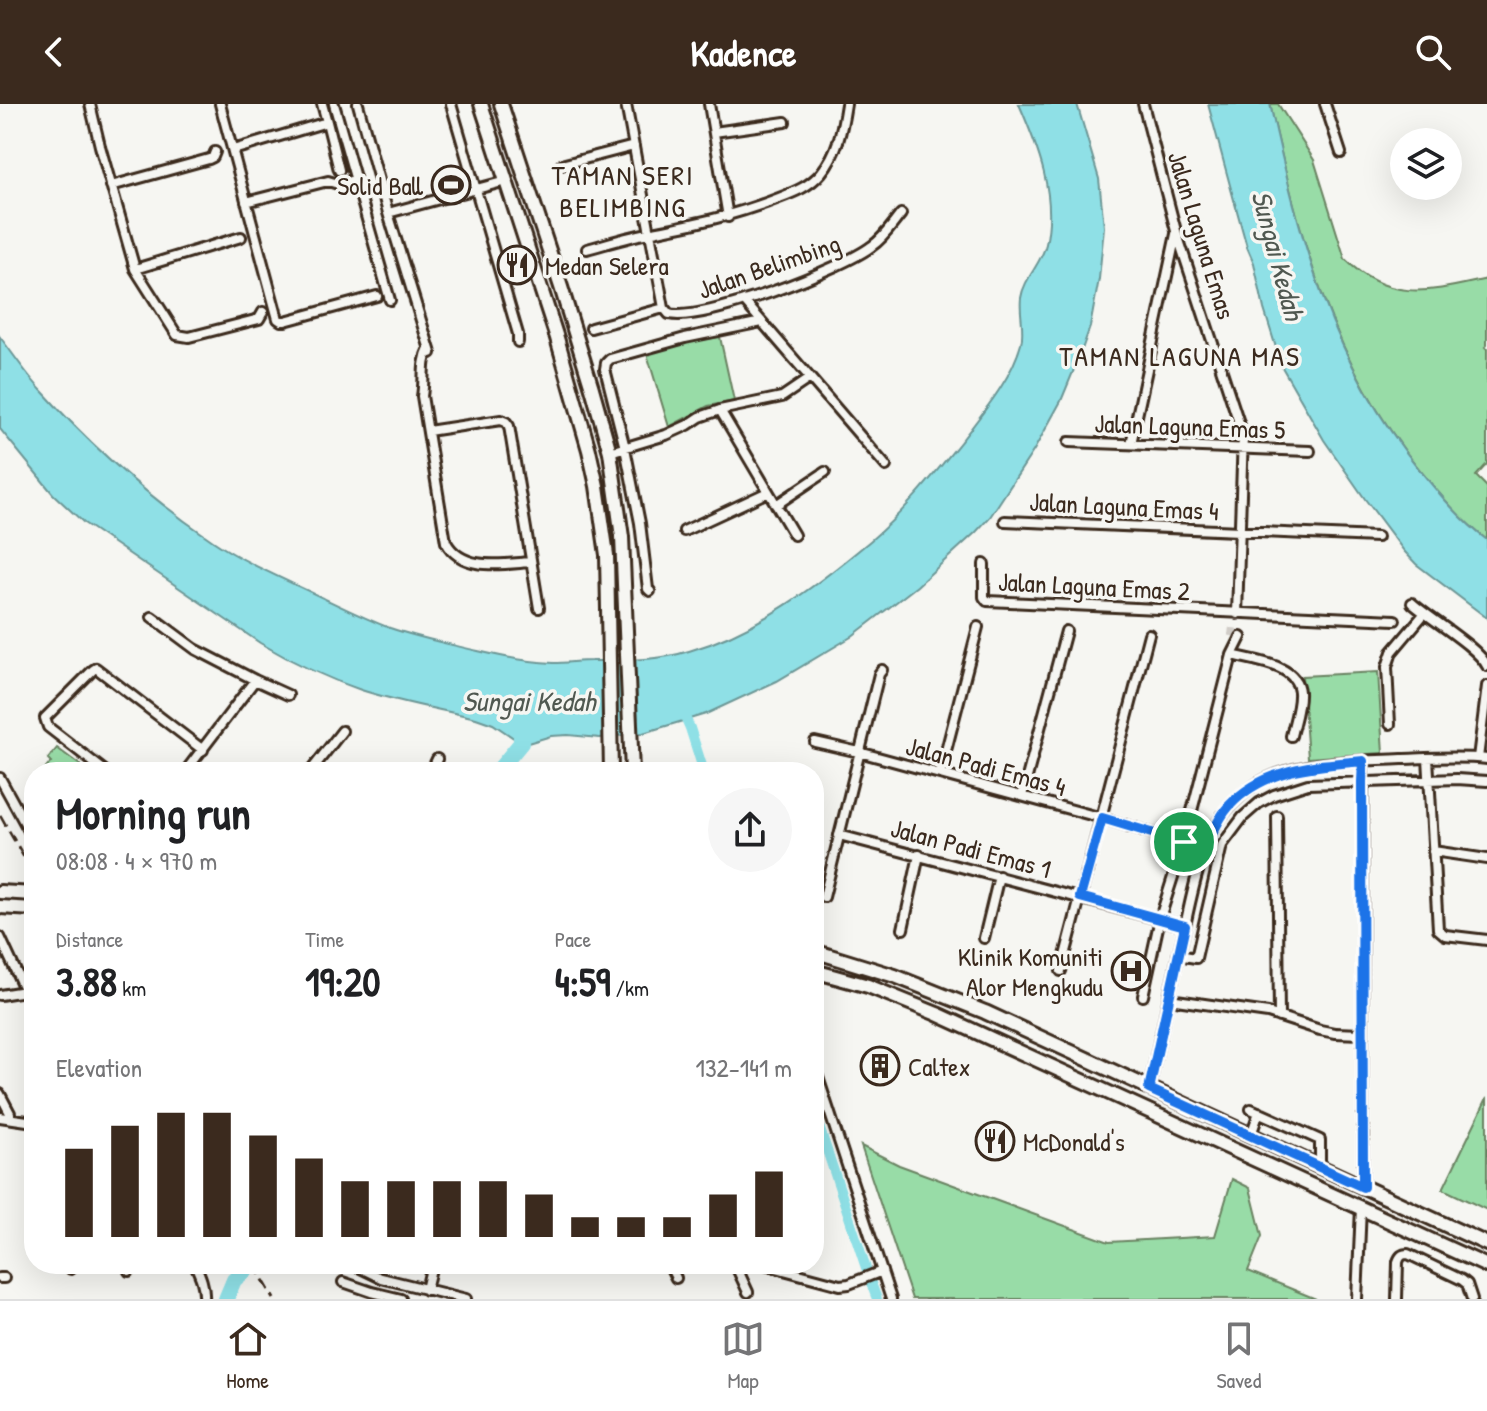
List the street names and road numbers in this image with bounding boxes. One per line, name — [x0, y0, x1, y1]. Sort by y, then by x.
street label: Jalan Laguna Emas — [1160, 147, 1244, 323]
street label: Jalan Belimbing — [693, 225, 845, 307]
street label: Jalan Laguna Emas 5 — [1094, 405, 1286, 447]
street label: Jalan Laguna Emas 4 — [1028, 484, 1220, 528]
street label: Jalan Laguna Emas 2 — [997, 564, 1191, 608]
street label: Jalan Padi Emas 4 — [902, 728, 1070, 804]
street label: Jalan Padi Emas 1 — [887, 810, 1055, 886]

